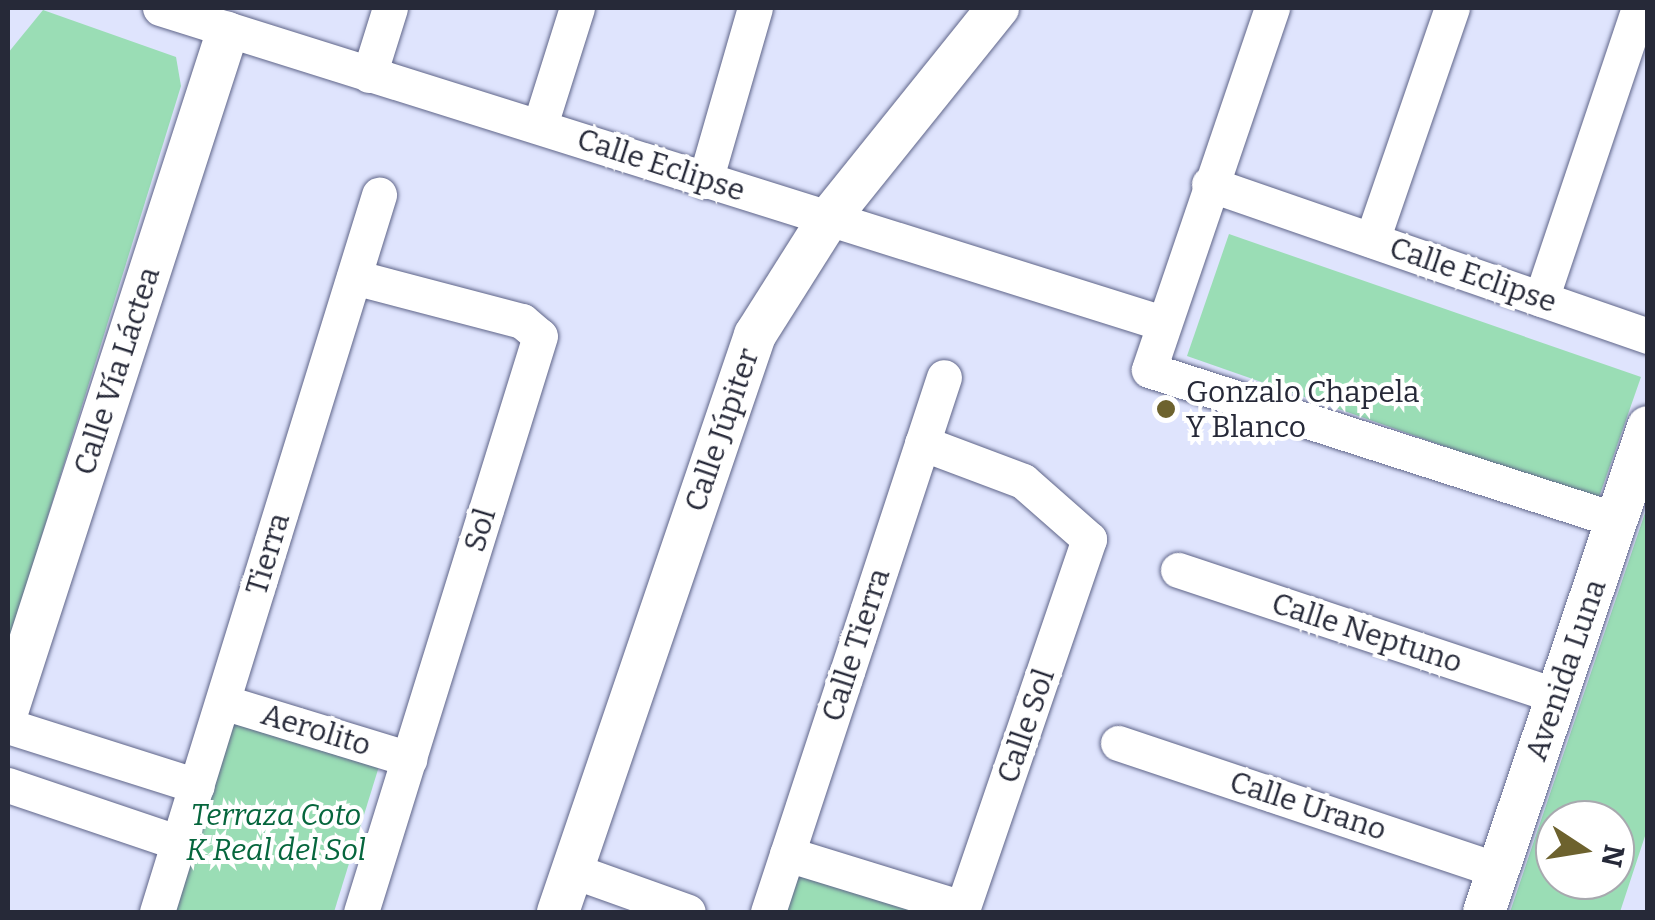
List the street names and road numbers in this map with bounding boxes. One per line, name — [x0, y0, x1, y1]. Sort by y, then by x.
street label: Calle Eclipse — [573, 121, 749, 209]
street label: Calle Eclipse — [1385, 230, 1561, 320]
street label: Calle Vía Láctea — [66, 263, 168, 479]
street label: Calle Júpiter — [677, 344, 767, 516]
street label: Sol — [456, 504, 504, 556]
street label: Tierra — [239, 509, 297, 599]
street label: Calle Tierra — [814, 564, 898, 726]
street label: Avenida Luna — [1518, 575, 1614, 765]
street label: Calle Neptuno — [1267, 585, 1467, 681]
street label: Calle Sol — [990, 664, 1062, 788]
street label: Aerolito — [257, 696, 375, 764]
street label: Calle Urano — [1225, 764, 1391, 848]

